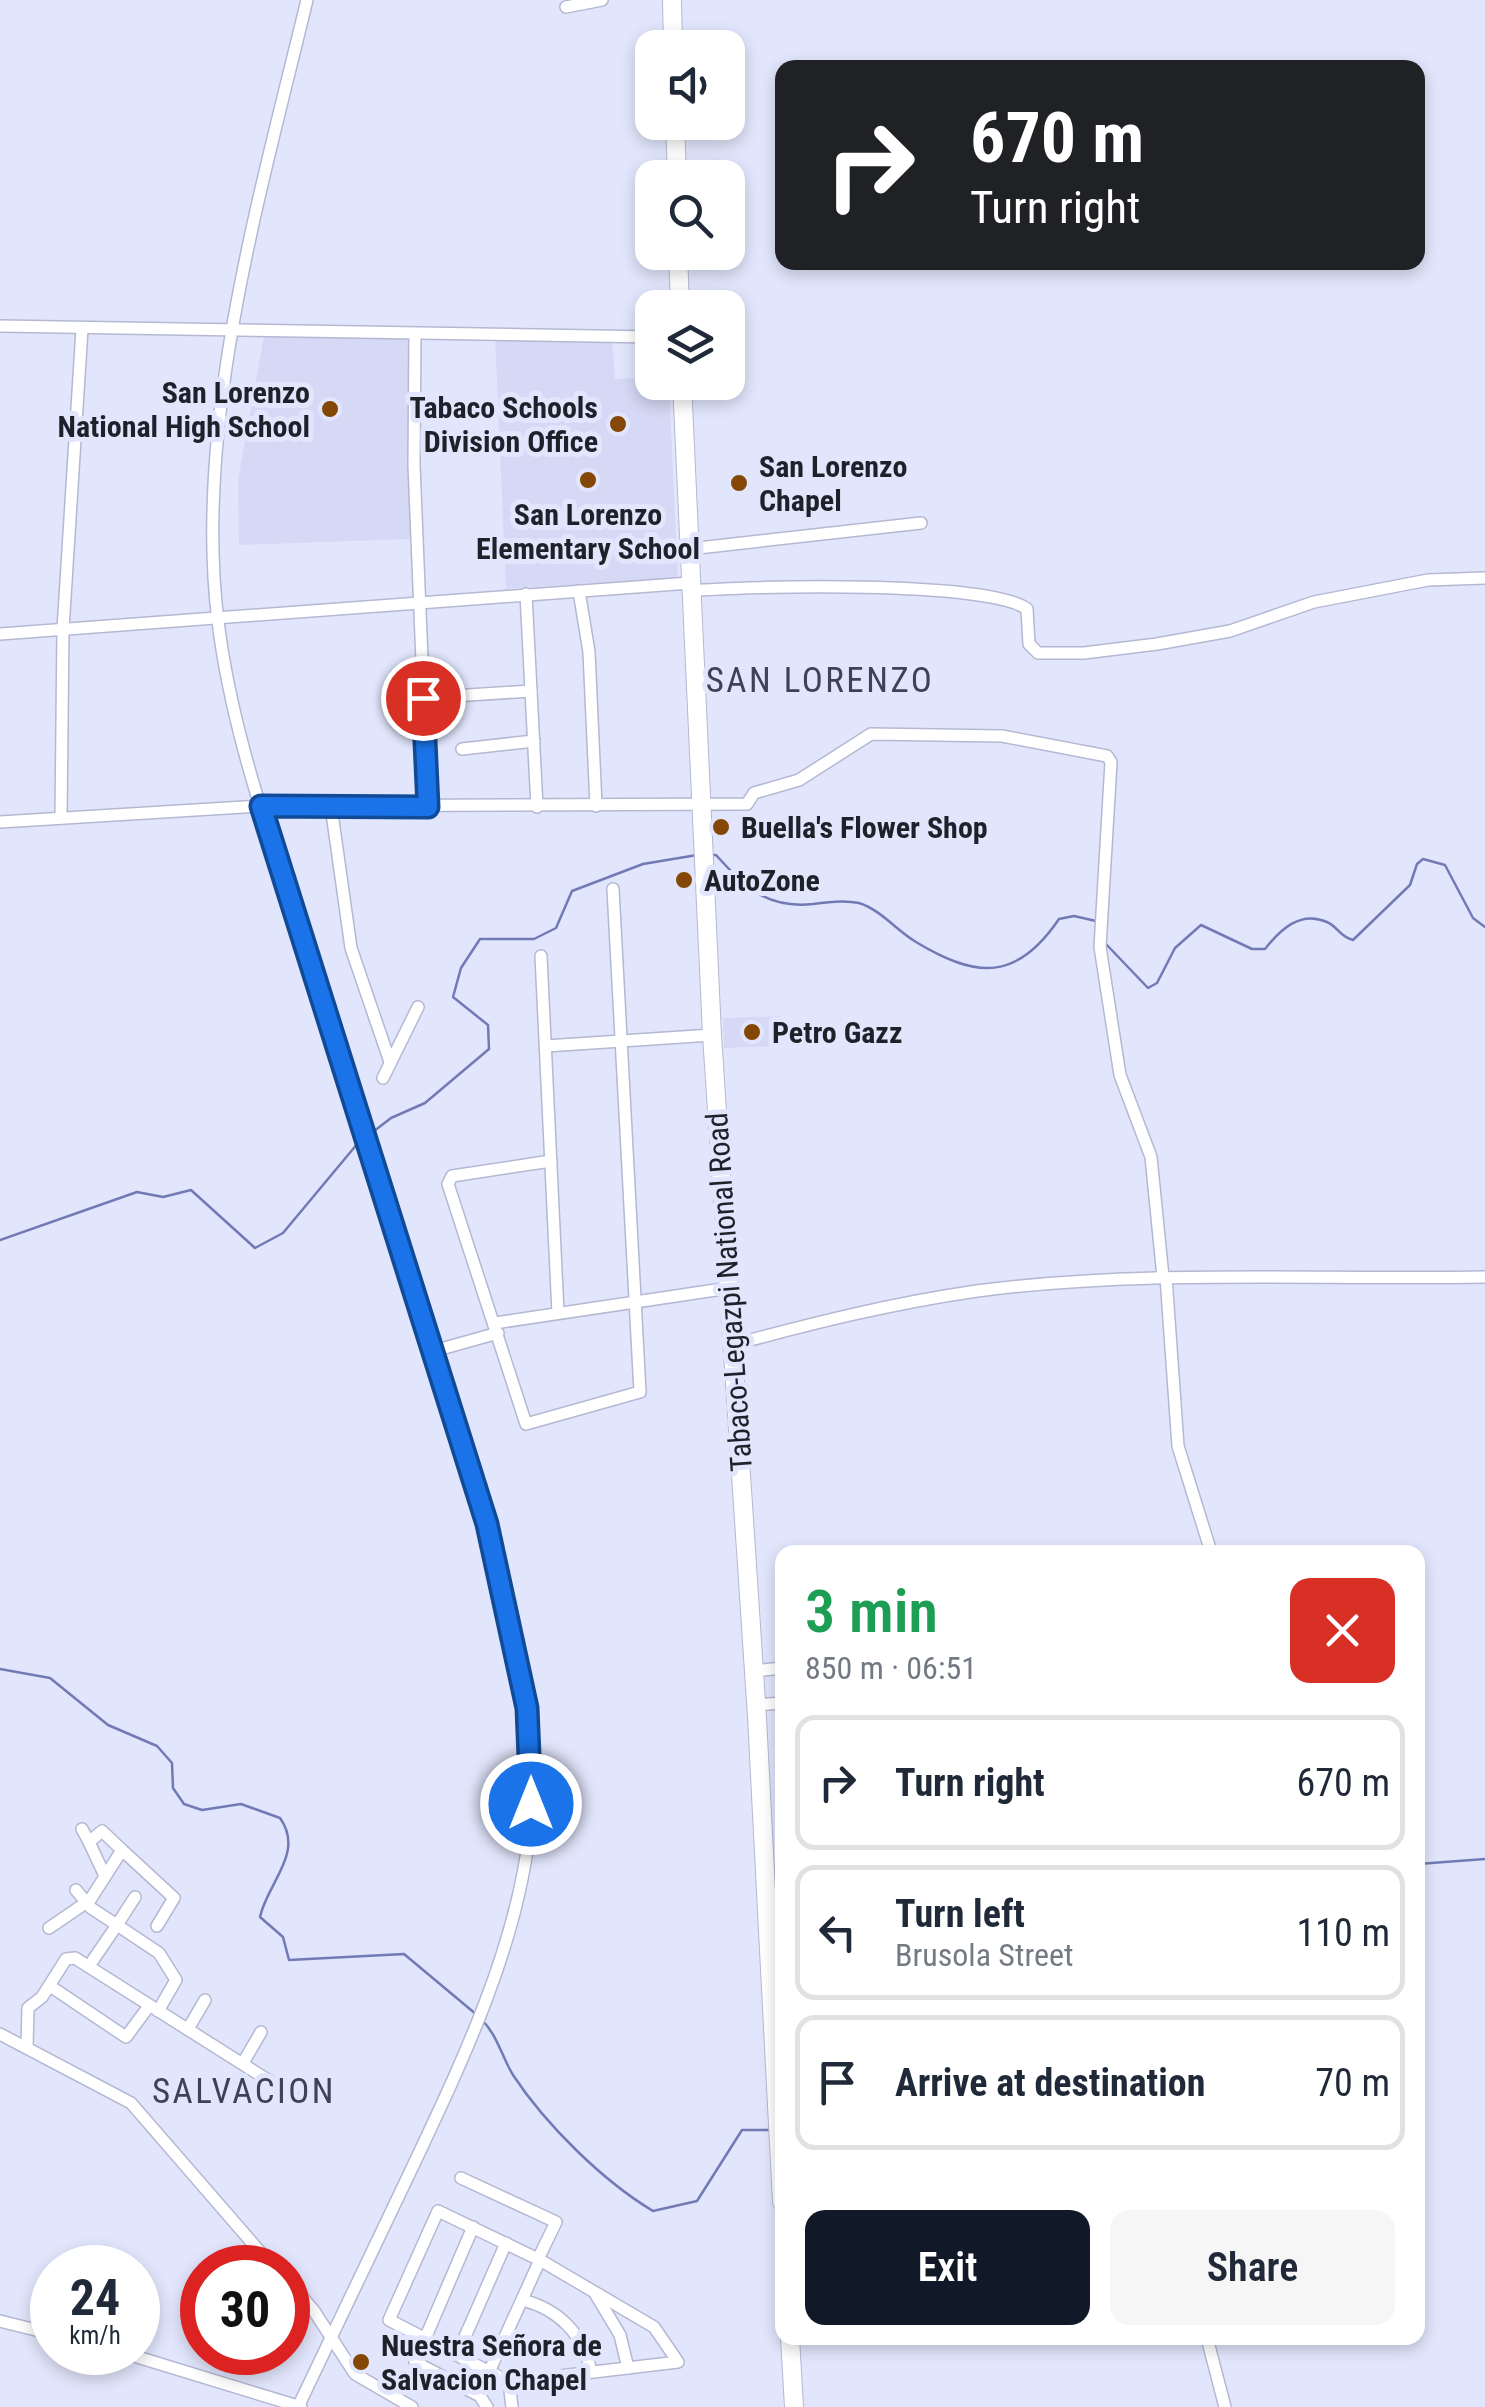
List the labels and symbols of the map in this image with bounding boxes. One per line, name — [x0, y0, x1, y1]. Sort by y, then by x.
place label: San Lorenzo National High School — [58, 375, 310, 444]
place label: Tabaco Schools Division Office — [410, 390, 598, 459]
marker: San Lorenzo National High School — [319, 398, 341, 420]
marker: Tabaco Schools Division Office — [607, 413, 629, 435]
place label: San Lorenzo Chapel — [759, 449, 907, 518]
marker: San Lorenzo Elementary School — [577, 469, 599, 491]
marker: San Lorenzo Chapel — [728, 472, 750, 494]
place label: San Lorenzo Elementary School — [476, 497, 700, 566]
pin — [381, 656, 466, 741]
district label: SAN LORENZO — [706, 660, 934, 701]
place label: Buella's Flower Shop — [741, 810, 988, 845]
marker: Buella's Flower Shop — [710, 816, 732, 838]
place label: AutoZone — [704, 863, 820, 898]
marker: AutoZone — [673, 869, 695, 891]
place label: Petro Gazz — [772, 1015, 903, 1050]
marker: Petro Gazz — [741, 1021, 763, 1043]
street label: Tabaco-Legazpi National Road — [699, 1111, 759, 1473]
position arrow — [479, 1752, 583, 1856]
district label: SALVACION — [152, 2071, 336, 2112]
speed limit sign: 30 — [180, 2245, 310, 2375]
place label: Nuestra Señora de Salvacion Chapel — [381, 2328, 602, 2397]
marker: Nuestra Señora de Salvacion Chapel — [350, 2351, 372, 2373]

